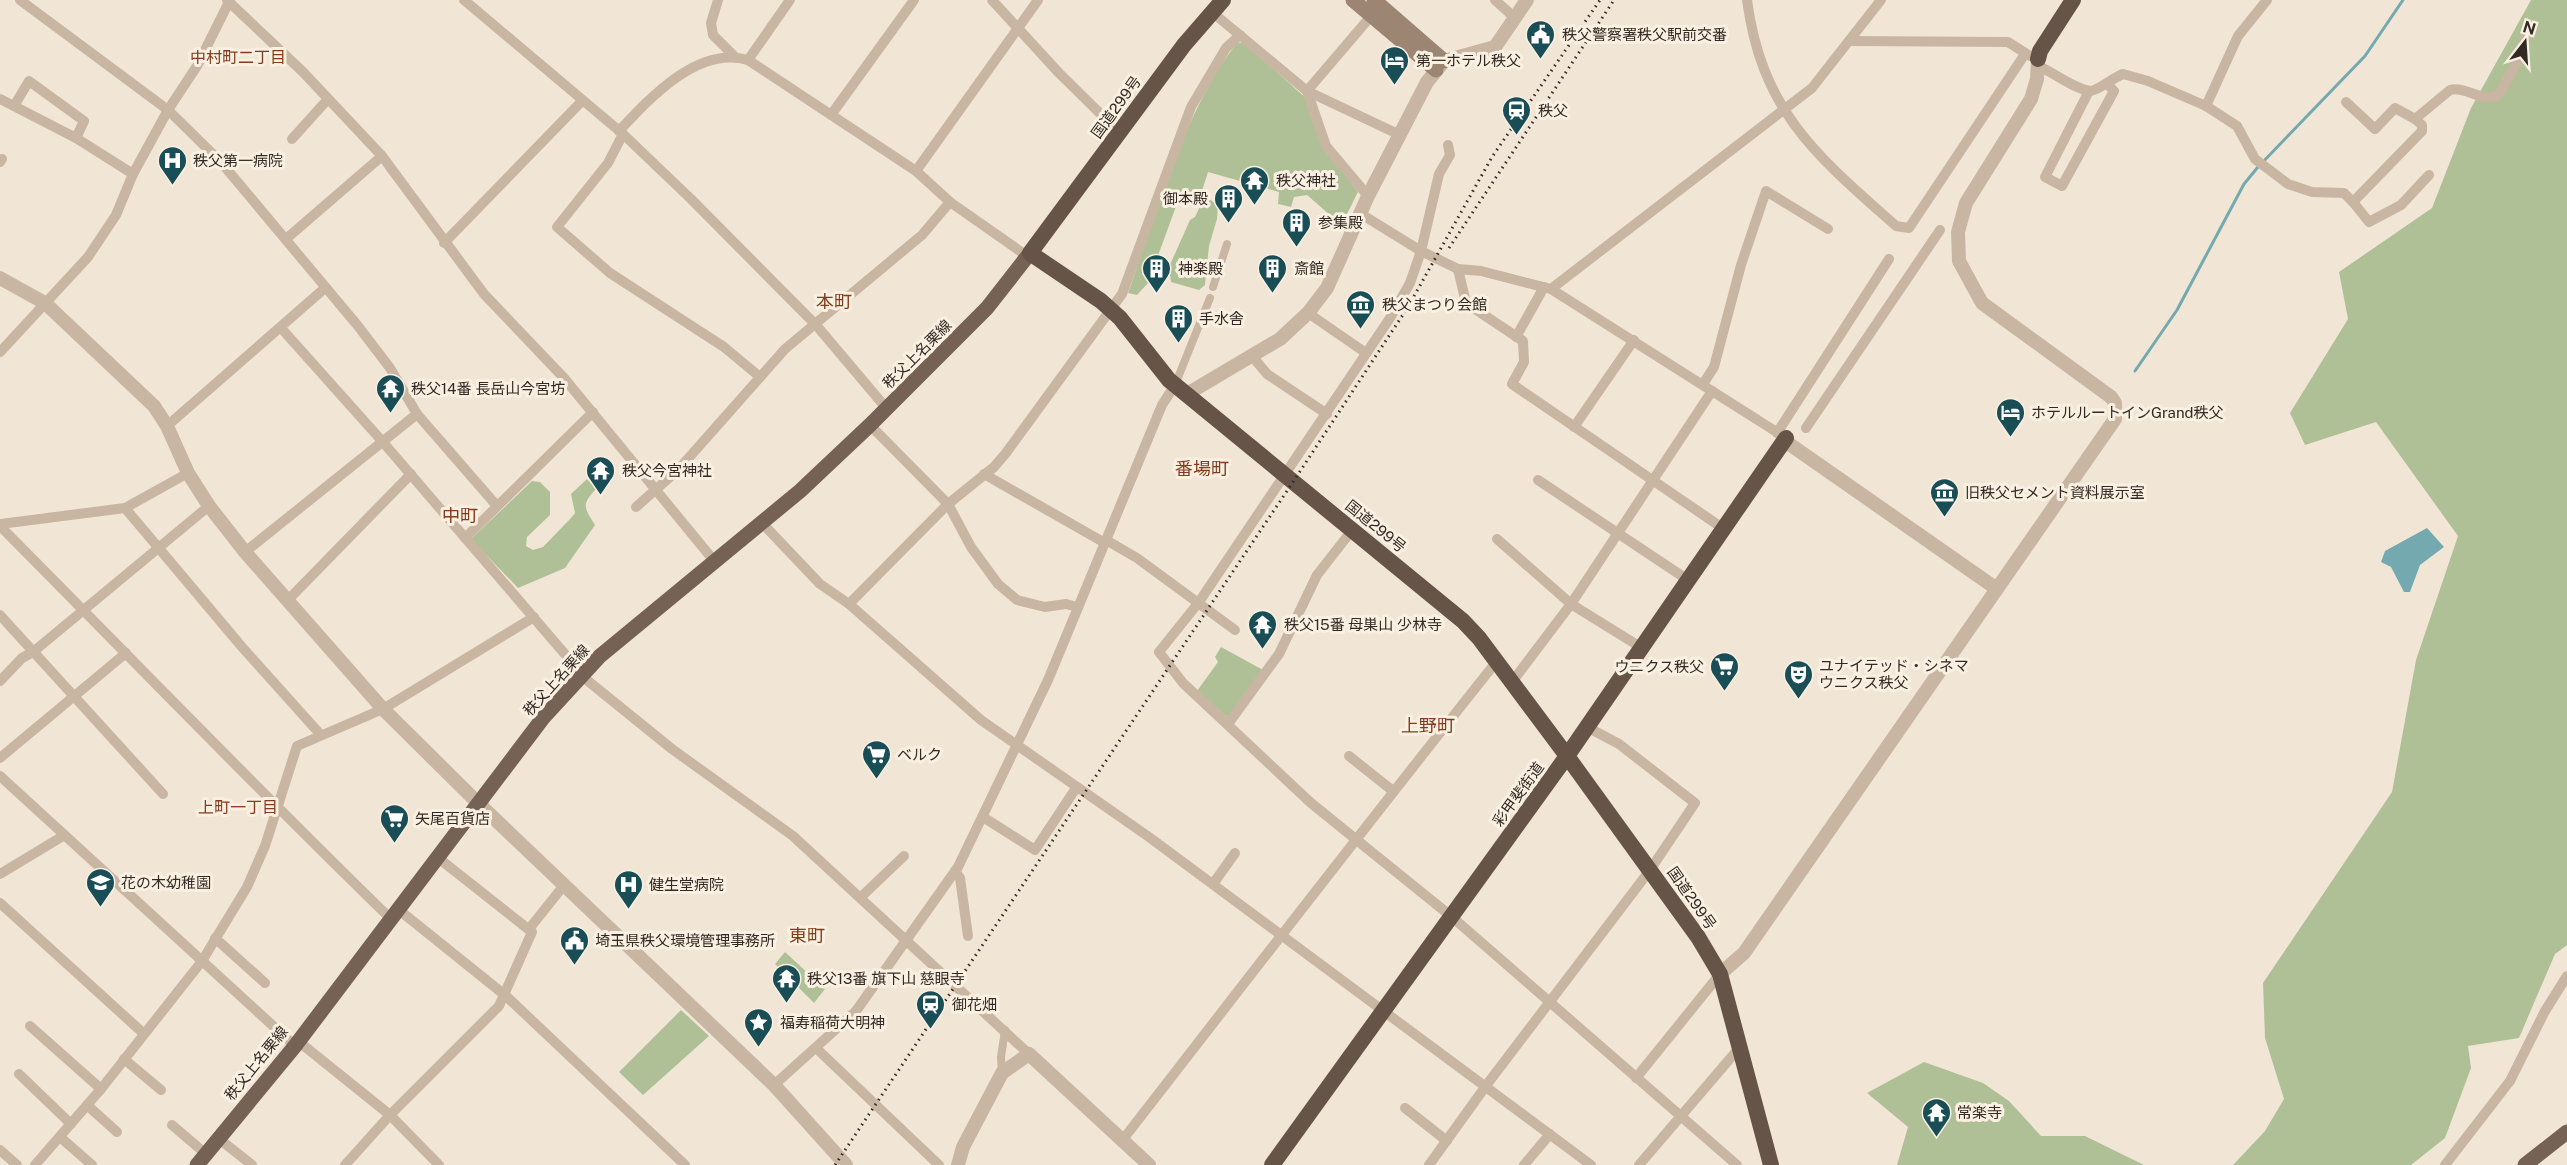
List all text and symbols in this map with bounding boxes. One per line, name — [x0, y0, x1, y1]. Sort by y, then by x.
north arrow — [2495, 12, 2555, 72]
text: N — [2520, 17, 2538, 39]
public building icon: 秩父警察署秩父駅前交番 — [1525, 18, 1557, 60]
place label: 秩父警察署秩父駅前交番 — [1562, 26, 1727, 43]
hotel icon: 第一ホテル秩父 — [1379, 44, 1411, 86]
district label: 中村町二丁目 — [190, 48, 286, 67]
place label: 第一ホテル秩父 — [1416, 52, 1521, 69]
street label: 国道299号 — [1088, 73, 1144, 141]
station icon: 秩父 — [1501, 94, 1533, 136]
place label: 秩父 — [1538, 102, 1568, 119]
hospital icon: 秩父第一病院 — [156, 144, 188, 186]
place label: 秩父第一病院 — [193, 152, 283, 169]
temple icon: 秩父神社 — [1239, 164, 1271, 206]
place label: 秩父神社 — [1276, 172, 1336, 189]
building icon: 御本殿 — [1213, 182, 1245, 224]
place label: 御本殿 — [1163, 190, 1208, 207]
building icon: 参集殿 — [1281, 206, 1313, 248]
place label: 参集殿 — [1318, 214, 1363, 231]
building icon: 神楽殿 — [1141, 252, 1173, 294]
building icon: 斎館 — [1257, 252, 1289, 294]
place label: 神楽殿 — [1178, 260, 1223, 277]
place label: 斎館 — [1294, 260, 1324, 277]
museum icon: 秩父まつり会館 — [1345, 288, 1377, 330]
district label: 本町 — [816, 291, 852, 312]
place label: 秩父まつり会館 — [1382, 296, 1487, 313]
building icon: 手水舎 — [1162, 302, 1194, 344]
place label: 手水舎 — [1199, 310, 1244, 327]
street label: 秩父上名栗線 — [879, 316, 955, 392]
temple icon: 秩父14番 長岳山今宮坊 — [374, 372, 406, 414]
place label: 秩父14番 長岳山今宮坊 — [411, 380, 565, 397]
hotel icon: ホテルルートインGrand秩父 — [1994, 396, 2026, 438]
place label: ホテルルートインGrand秩父 — [2031, 404, 2224, 421]
temple icon: 秩父今宮神社 — [585, 454, 617, 496]
district label: 番場町 — [1175, 458, 1229, 479]
place label: 秩父今宮神社 — [622, 462, 712, 479]
museum icon: 旧秩父セメント資料展示室 — [1928, 476, 1960, 518]
place label: 旧秩父セメント資料展示室 — [1965, 484, 2145, 501]
street label: 国道299号 — [1342, 497, 1410, 555]
district label: 中町 — [442, 505, 478, 526]
temple icon: 秩父15番 母巣山 少林寺 — [1247, 608, 1279, 650]
place label: 秩父15番 母巣山 少林寺 — [1284, 616, 1442, 633]
street label: 秩父上名栗線 — [520, 641, 592, 719]
supermarket icon: ウニクス秩父 — [1709, 650, 1741, 692]
place label: ユナイテッド・シネマ ウニクス秩父 — [1819, 657, 1969, 691]
place label: ウニクス秩父 — [1614, 658, 1704, 675]
theatre icon: ユナイテッド・シネマ ウニクス秩父 — [1782, 658, 1814, 700]
district label: 上野町 — [1401, 715, 1455, 736]
supermarket icon: ベルク — [860, 738, 892, 780]
place label: ベルク — [897, 746, 942, 763]
street label: 彩甲斐街道 — [1489, 759, 1547, 829]
district label: 上町一丁目 — [198, 798, 278, 817]
supermarket icon: 矢尾百貨店 — [378, 802, 410, 844]
place label: 矢尾百貨店 — [415, 810, 490, 827]
street label: 国道299号 — [1664, 863, 1720, 933]
school or university icon: 花の木幼稚園 — [84, 866, 116, 908]
hospital icon: 健生堂病院 — [612, 868, 644, 910]
place label: 花の木幼稚園 — [121, 874, 211, 891]
place label: 健生堂病院 — [649, 876, 724, 893]
public building icon: 埼玉県秩父環境管理事務所 — [558, 924, 590, 966]
district label: 東町 — [789, 925, 825, 946]
place label: 埼玉県秩父環境管理事務所 — [595, 932, 775, 949]
temple icon: 秩父13番 旗下山 慈眼寺 — [770, 962, 802, 1004]
place label: 秩父13番 旗下山 慈眼寺 — [807, 970, 965, 987]
station icon: 御花畑 — [915, 988, 947, 1030]
place label: 御花畑 — [952, 996, 997, 1013]
place icon: 福寿稲荷大明神 — [743, 1006, 775, 1048]
place label: 福寿稲荷大明神 — [780, 1014, 885, 1031]
street label: 秩父上名栗線 — [221, 1023, 291, 1103]
temple icon: 常楽寺 — [1920, 1096, 1952, 1138]
place label: 常楽寺 — [1957, 1104, 2002, 1121]

